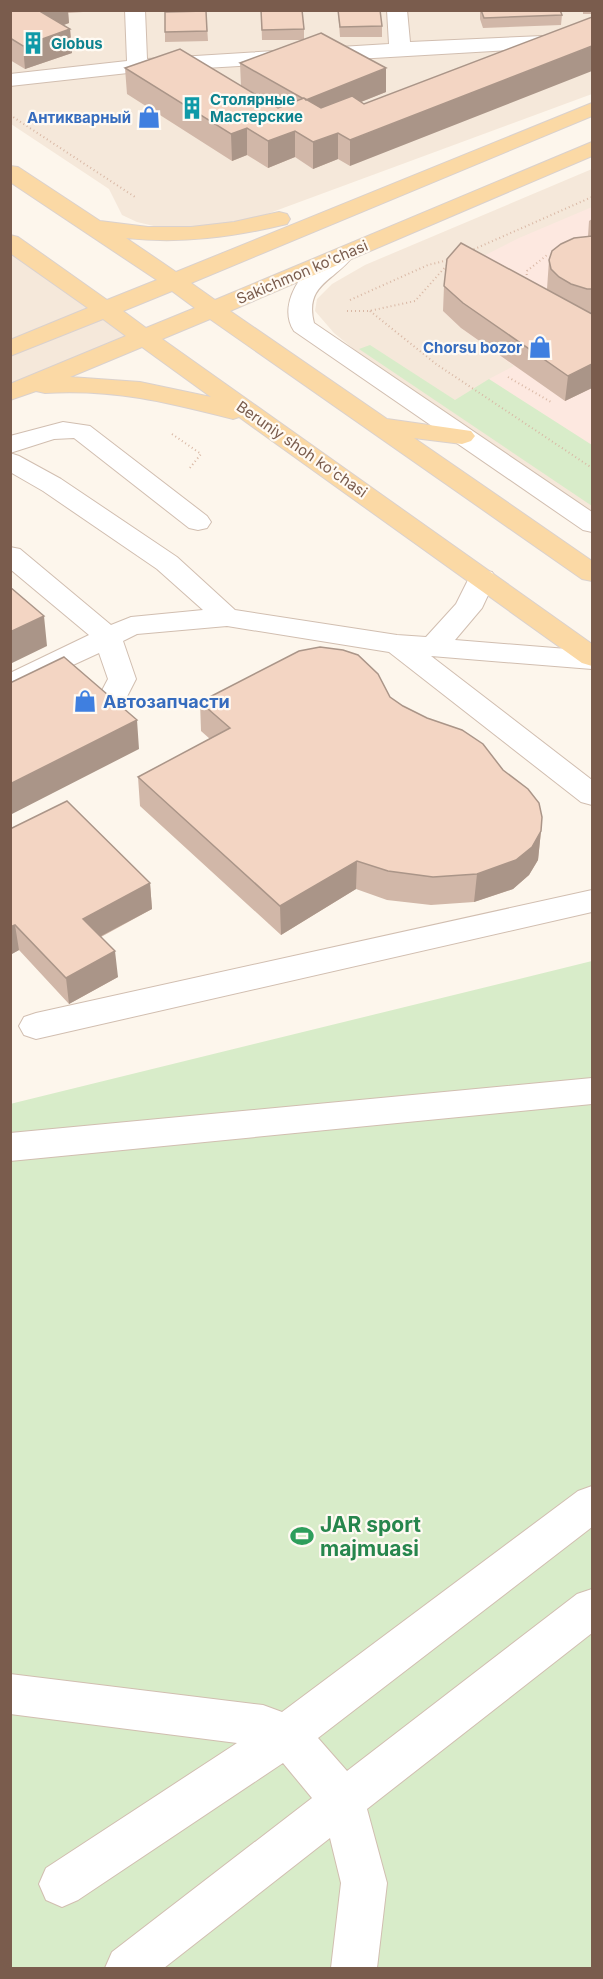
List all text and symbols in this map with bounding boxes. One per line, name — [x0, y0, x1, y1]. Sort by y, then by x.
building icon: Globus — [20, 30, 46, 56]
place label: Globus — [51, 34, 103, 53]
place label: Столярные Мастерские — [210, 90, 303, 126]
building icon: Столярные Мастерские — [179, 95, 205, 121]
shop icon: Антикварный — [136, 104, 162, 130]
place label: Антикварный — [27, 108, 131, 127]
street label: Sakichmon ko'chasi — [233, 236, 371, 308]
shop icon: Chorsu bozor — [527, 334, 553, 360]
place label: Chorsu bozor — [423, 338, 522, 357]
street label: Beruniy shoh ko'chasi — [233, 397, 371, 501]
shop icon: Автозапчасти — [72, 688, 98, 714]
place label: Автозапчасти — [103, 691, 230, 712]
place label: JAR sport majmuasi — [320, 1512, 421, 1561]
sports icon: JAR sport majmuasi — [289, 1523, 315, 1549]

